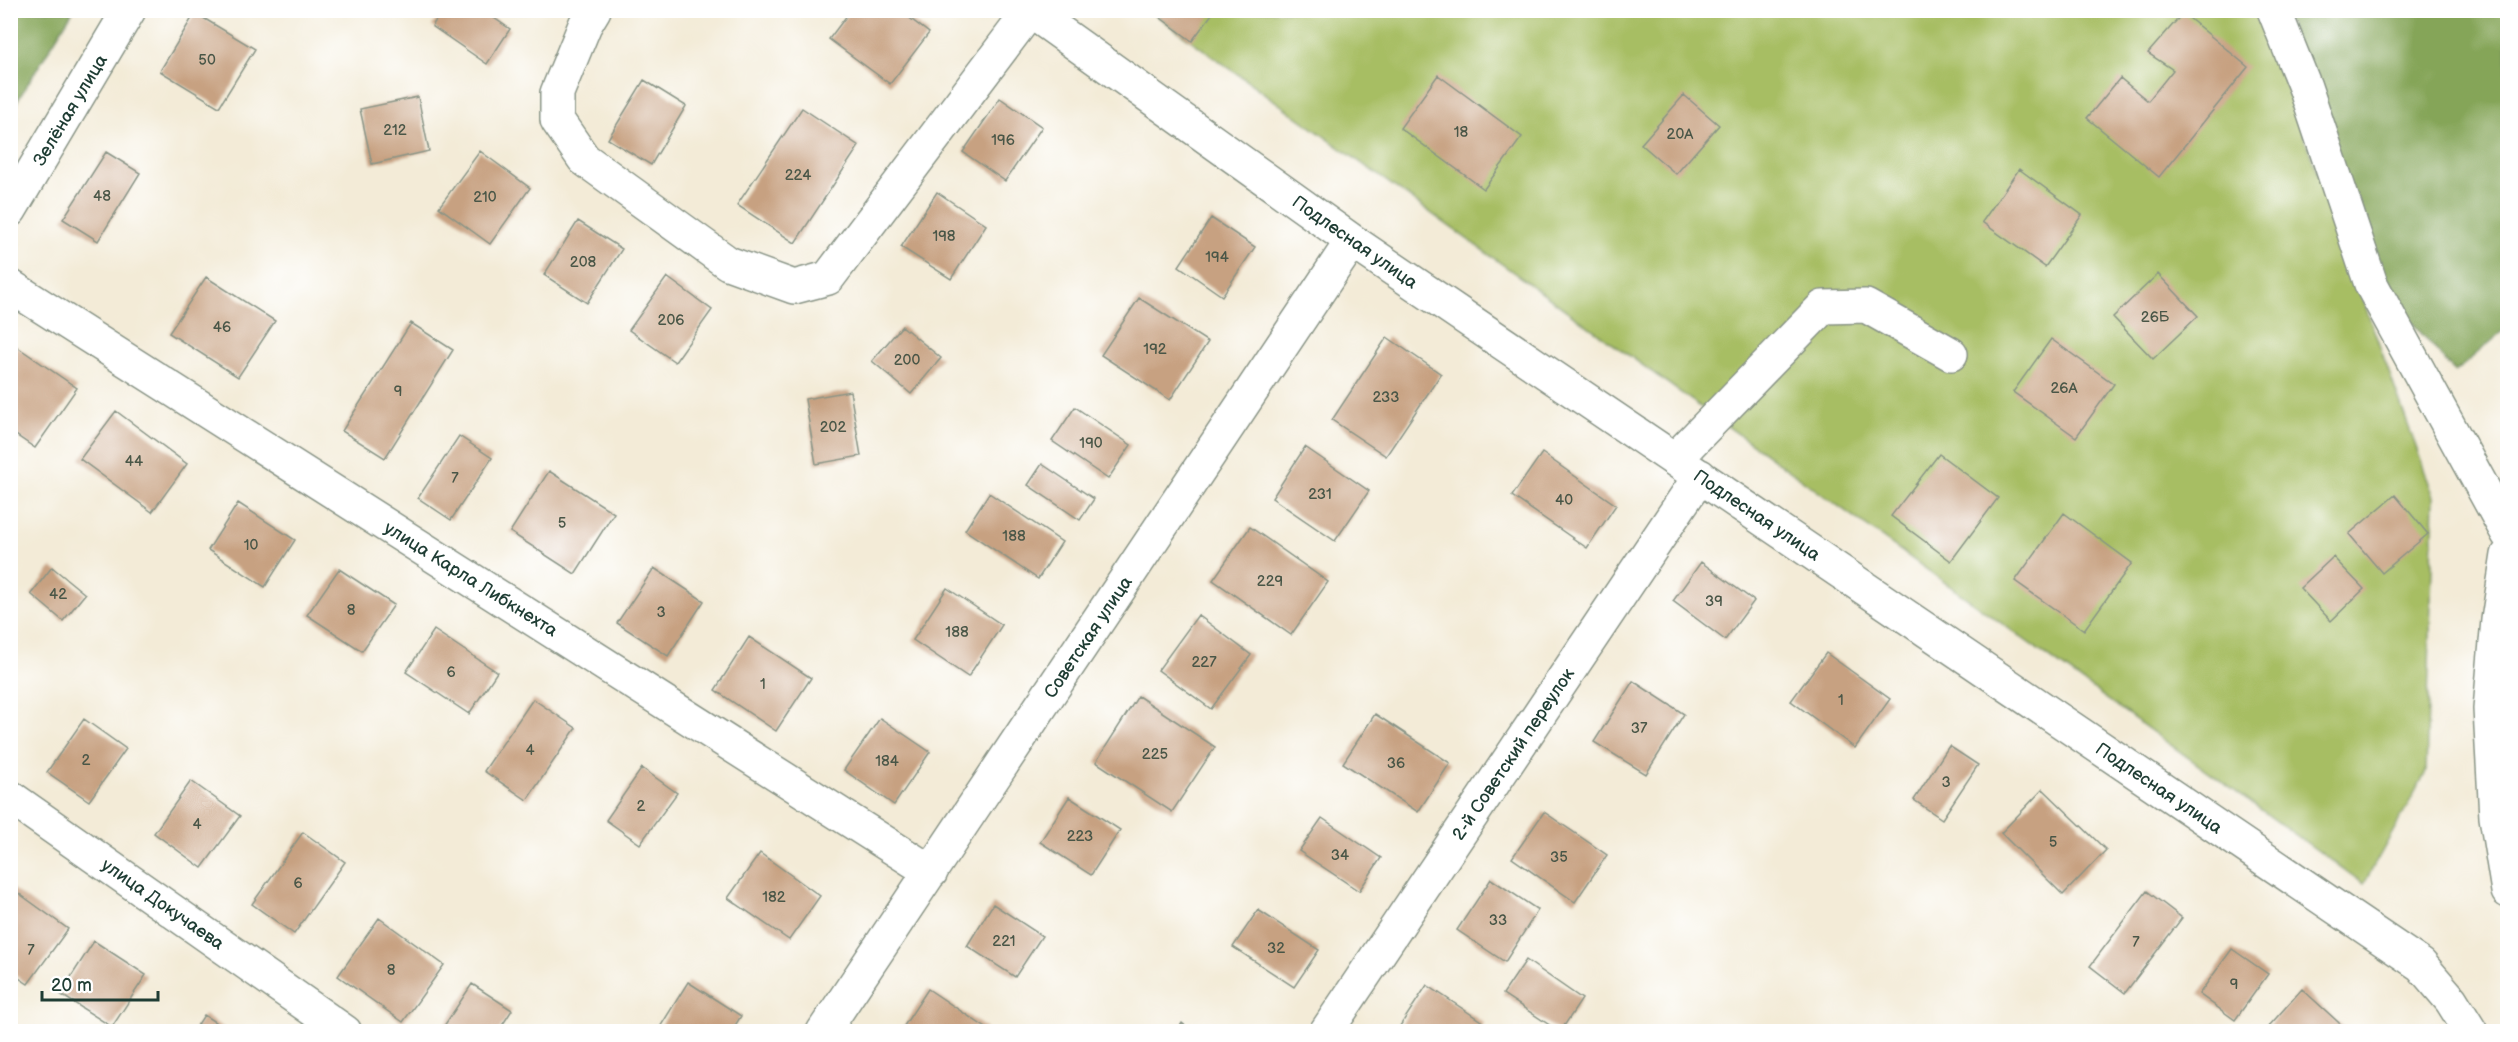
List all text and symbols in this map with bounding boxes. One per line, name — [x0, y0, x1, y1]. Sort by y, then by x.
street label: Зелёная улица — [29, 50, 112, 170]
house number: 50 — [198, 51, 216, 70]
house number: 212 — [383, 121, 407, 140]
house number: 18 — [1454, 123, 1469, 142]
house number: 20А — [1667, 125, 1694, 144]
house number: 196 — [991, 131, 1015, 150]
house number: 224 — [785, 166, 811, 185]
house number: 48 — [93, 187, 111, 206]
house number: 210 — [473, 188, 497, 207]
street label: Подлесная улица — [1288, 191, 1422, 294]
house number: 198 — [932, 227, 956, 246]
house number: 194 — [1205, 248, 1229, 267]
house number: 208 — [570, 253, 596, 272]
house number: 26Б — [2141, 308, 2170, 327]
house number: 206 — [658, 311, 684, 330]
house number: 46 — [213, 318, 231, 337]
house number: 192 — [1143, 340, 1167, 359]
house number: 200 — [894, 351, 920, 370]
house number: 26А — [2050, 379, 2078, 398]
house number: 9 — [394, 382, 402, 401]
house number: 233 — [1372, 388, 1400, 407]
house number: 202 — [820, 418, 846, 437]
house number: 190 — [1079, 434, 1103, 453]
house number: 44 — [125, 452, 143, 471]
street label: Подлесная улица — [1690, 465, 1824, 566]
house number: 7 — [451, 469, 459, 488]
house number: 231 — [1308, 485, 1332, 504]
house number: 40 — [1555, 491, 1573, 510]
house number: 5 — [558, 514, 566, 533]
street label: улица Карла Либкнехта — [380, 517, 562, 642]
house number: 188 — [1002, 527, 1026, 546]
house number: 10 — [244, 536, 258, 555]
street label: Советская улица — [1040, 572, 1137, 702]
house number: 229 — [1257, 572, 1283, 591]
house number: 42 — [49, 585, 67, 604]
house number: 39 — [1705, 592, 1723, 611]
house number: 8 — [347, 601, 356, 620]
house number: 3 — [656, 603, 666, 622]
house number: 188 — [945, 623, 969, 642]
house number: 227 — [1191, 653, 1217, 672]
house number: 6 — [446, 663, 456, 682]
street label: 2-й Советский переулок — [1448, 664, 1579, 844]
house number: 1 — [760, 675, 766, 694]
house number: 1 — [1838, 691, 1844, 710]
house number: 37 — [1631, 719, 1648, 738]
street label: Подлесная улица — [2092, 738, 2226, 839]
house number: 4 — [525, 741, 535, 760]
house number: 225 — [1142, 745, 1168, 764]
house number: 2 — [82, 751, 91, 770]
house number: 184 — [875, 752, 899, 771]
house number: 36 — [1387, 754, 1405, 773]
house number: 3 — [1941, 773, 1951, 792]
house number: 2 — [637, 797, 646, 816]
house number: 4 — [192, 815, 202, 834]
house number: 223 — [1067, 827, 1093, 846]
house number: 5 — [2049, 833, 2057, 852]
house number: 34 — [1331, 846, 1349, 865]
house number: 35 — [1550, 848, 1568, 867]
street label: улица Докучаева — [97, 854, 228, 955]
house number: 6 — [293, 874, 303, 893]
house number: 182 — [762, 888, 786, 907]
house number: 33 — [1489, 911, 1507, 930]
house number: 221 — [992, 932, 1016, 951]
house number: 7 — [2132, 933, 2140, 952]
house number: 32 — [1267, 939, 1285, 958]
house number: 7 — [27, 941, 35, 960]
house number: 8 — [387, 961, 396, 980]
scale bar — [42, 964, 158, 1002]
text: 20 m — [51, 975, 92, 996]
house number: 9 — [2230, 975, 2238, 994]

